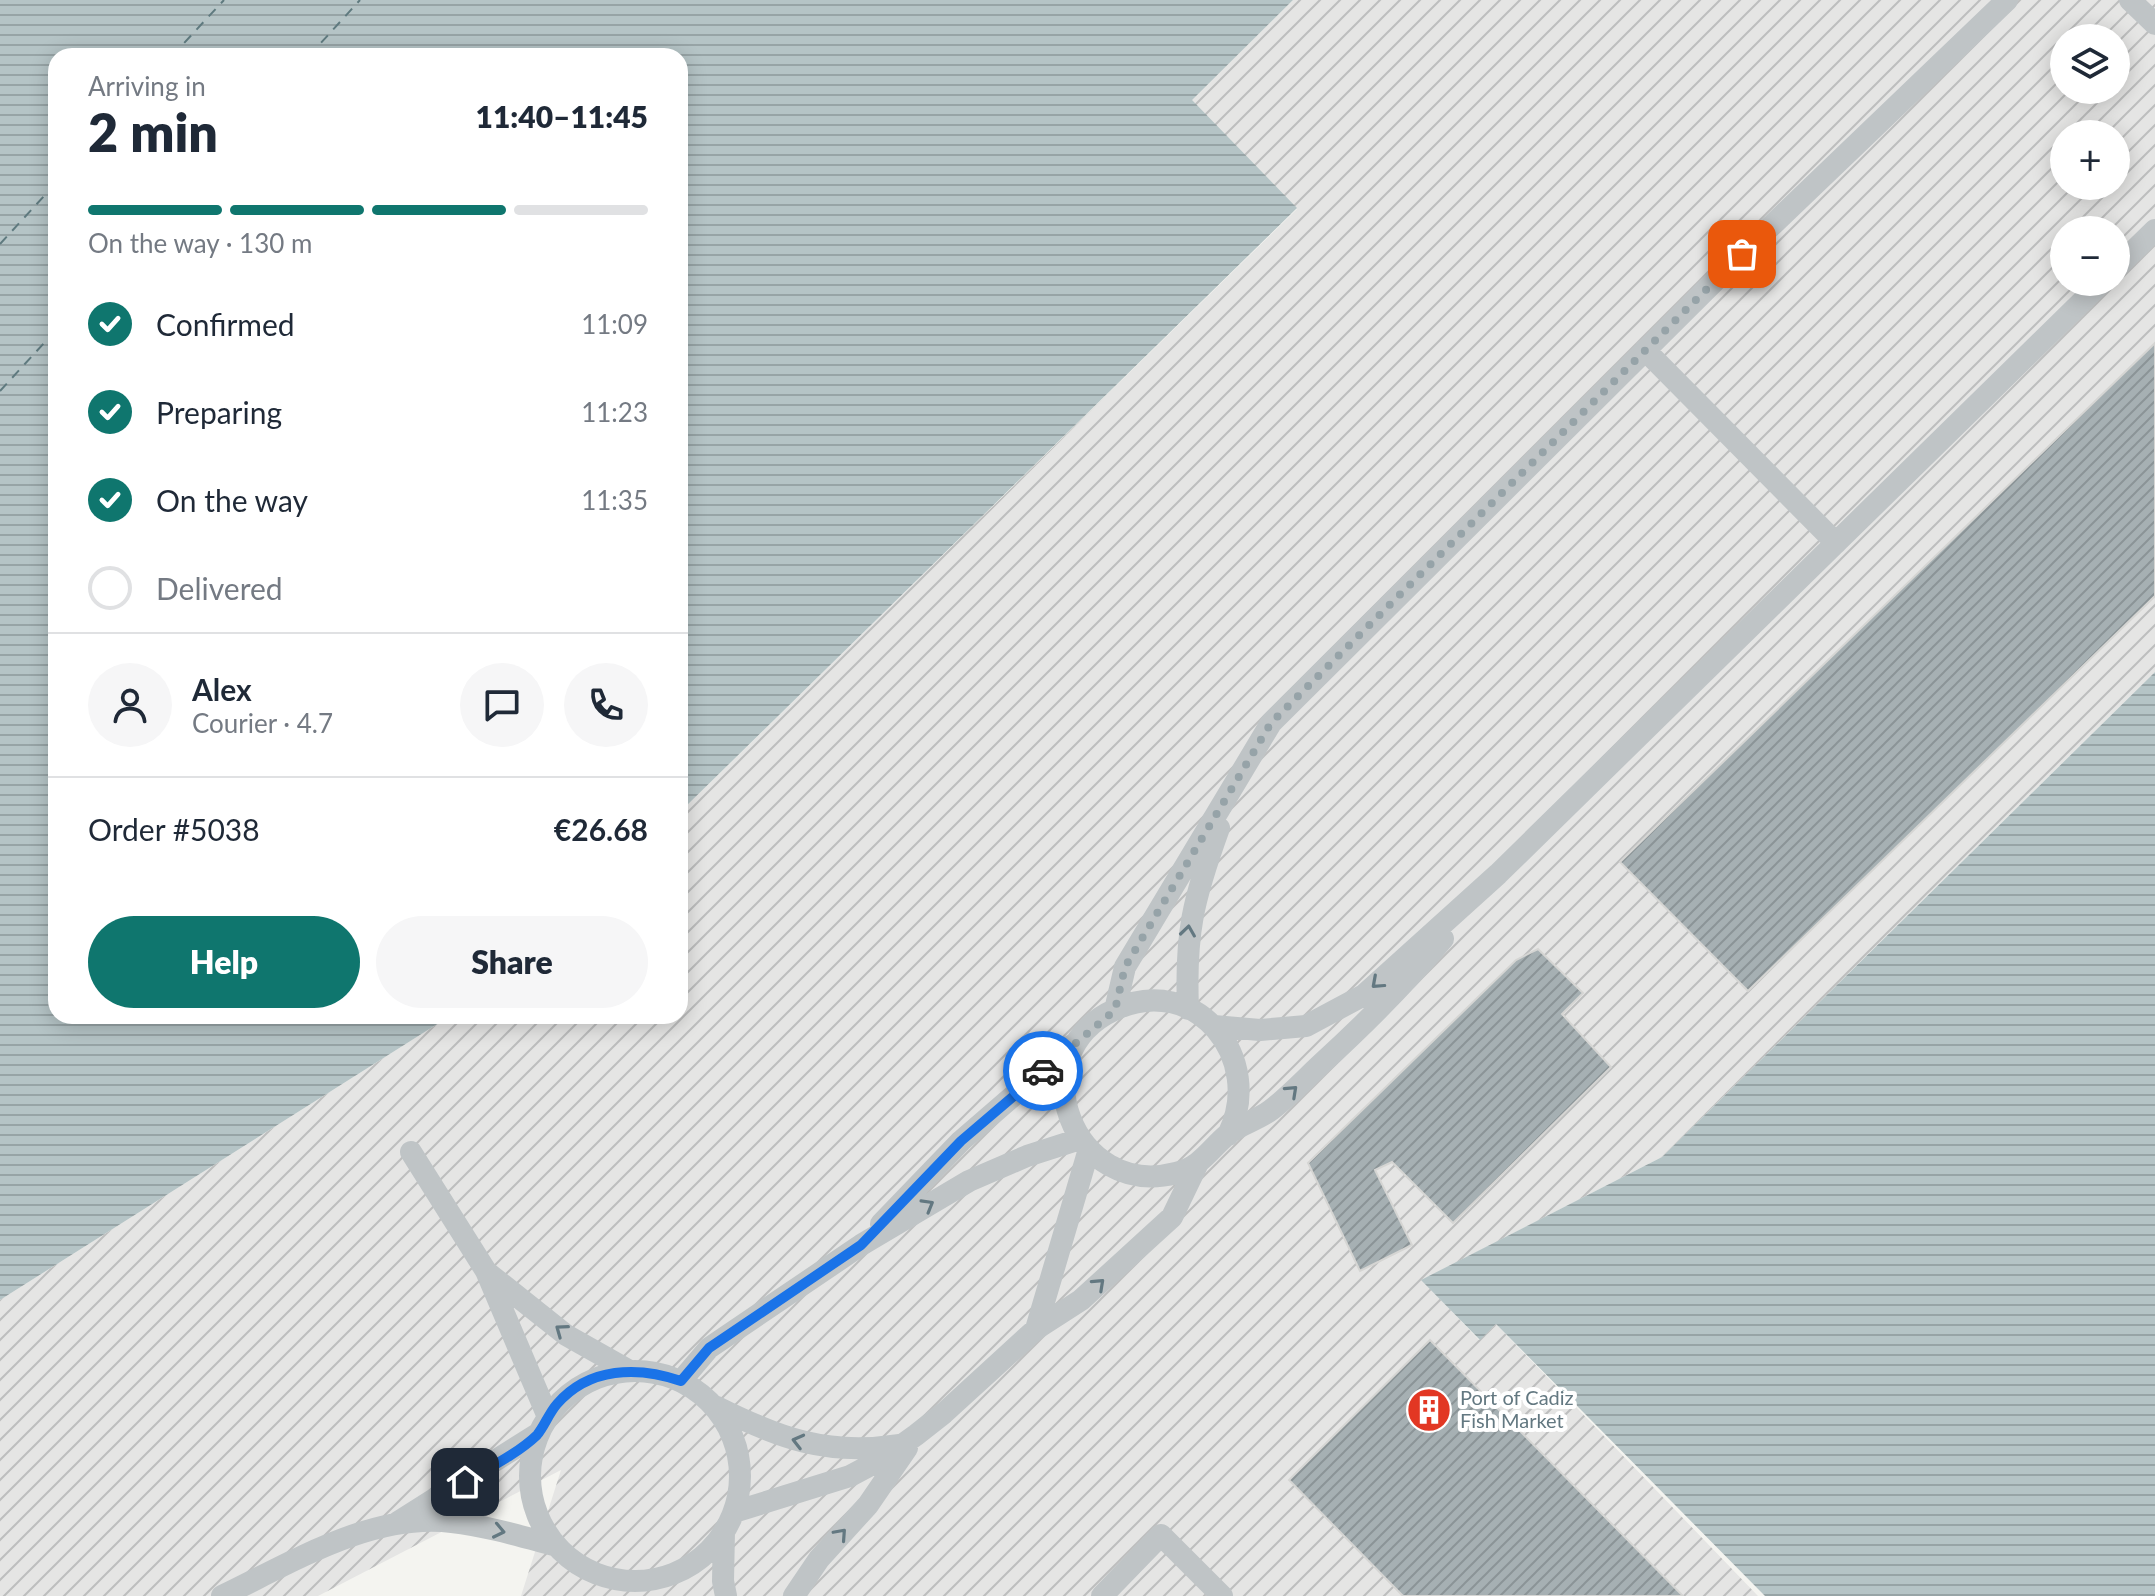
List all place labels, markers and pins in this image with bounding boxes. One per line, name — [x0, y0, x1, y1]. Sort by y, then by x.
pin — [1708, 220, 1776, 288]
place label: Port of Cadiz Fish Market — [1460, 1385, 1574, 1432]
building icon: Port of Cadiz Fish Market — [1405, 1386, 1453, 1434]
pin — [431, 1448, 499, 1516]

